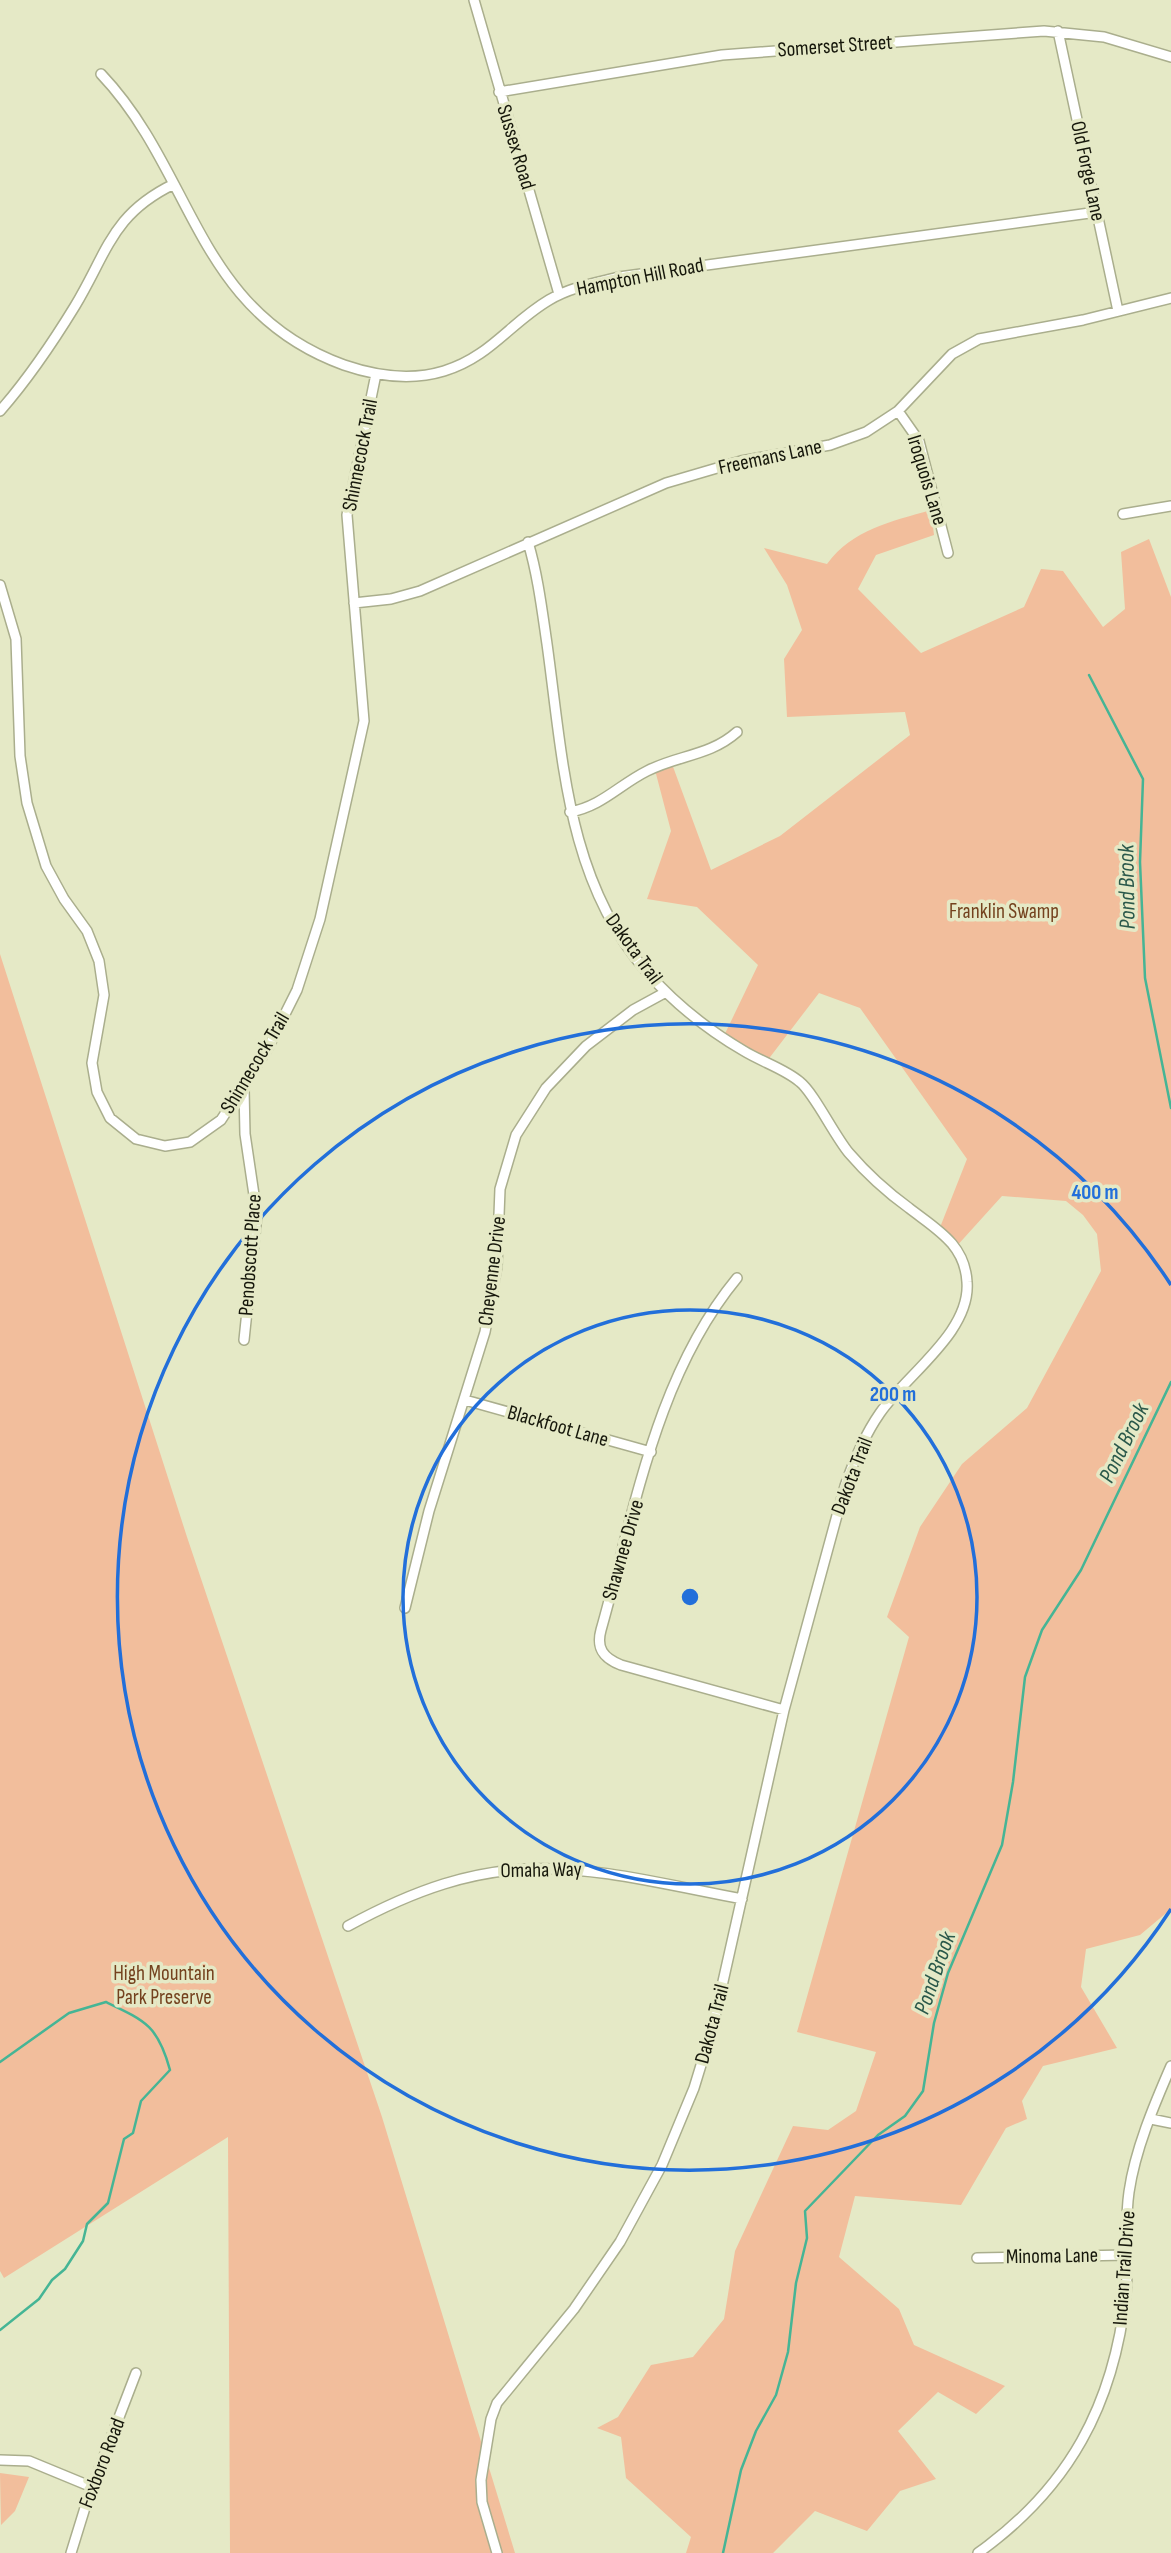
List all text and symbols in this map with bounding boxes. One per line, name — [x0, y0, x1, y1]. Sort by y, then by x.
street label: Somerset Street — [777, 30, 893, 62]
street label: Sussex Road — [491, 102, 541, 192]
street label: Old Forge Lane — [1065, 119, 1111, 223]
street label: Hampton Hill Road — [574, 252, 706, 302]
street label: Shinnecock Trail — [337, 397, 383, 513]
street label: Iroquois Lane — [901, 432, 953, 528]
street label: Freemans Lane — [716, 434, 824, 480]
water label: Pond Brook — [1112, 843, 1142, 930]
park label: Franklin Swamp — [949, 899, 1059, 924]
street label: Dakota Trail — [600, 909, 668, 989]
street label: Shinnecock Trail — [215, 1008, 295, 1118]
text: 400 m — [1072, 1180, 1118, 1205]
street label: Penobscott Place — [233, 1193, 267, 1317]
street label: Cheyenne Drive — [473, 1215, 511, 1327]
text: 200 m — [870, 1382, 916, 1407]
water label: Pond Brook — [1093, 1397, 1156, 1487]
street label: Blackfoot Lane — [505, 1400, 611, 1452]
street label: Dakota Trail — [826, 1434, 878, 1518]
street label: Shawnee Drive — [597, 1497, 649, 1603]
centre of rings — [678, 1585, 702, 1609]
street label: Omaha Way — [500, 1857, 582, 1883]
water label: Pond Brook — [908, 1927, 963, 2018]
park label: High Mountain Park Preserve — [113, 1961, 215, 2010]
street label: Dakota Trail — [689, 1982, 735, 2066]
street label: Indian Trail Drive — [1108, 2210, 1140, 2326]
street label: Minoma Lane — [1006, 2243, 1098, 2269]
street label: Foxboro Road — [73, 2415, 131, 2511]

